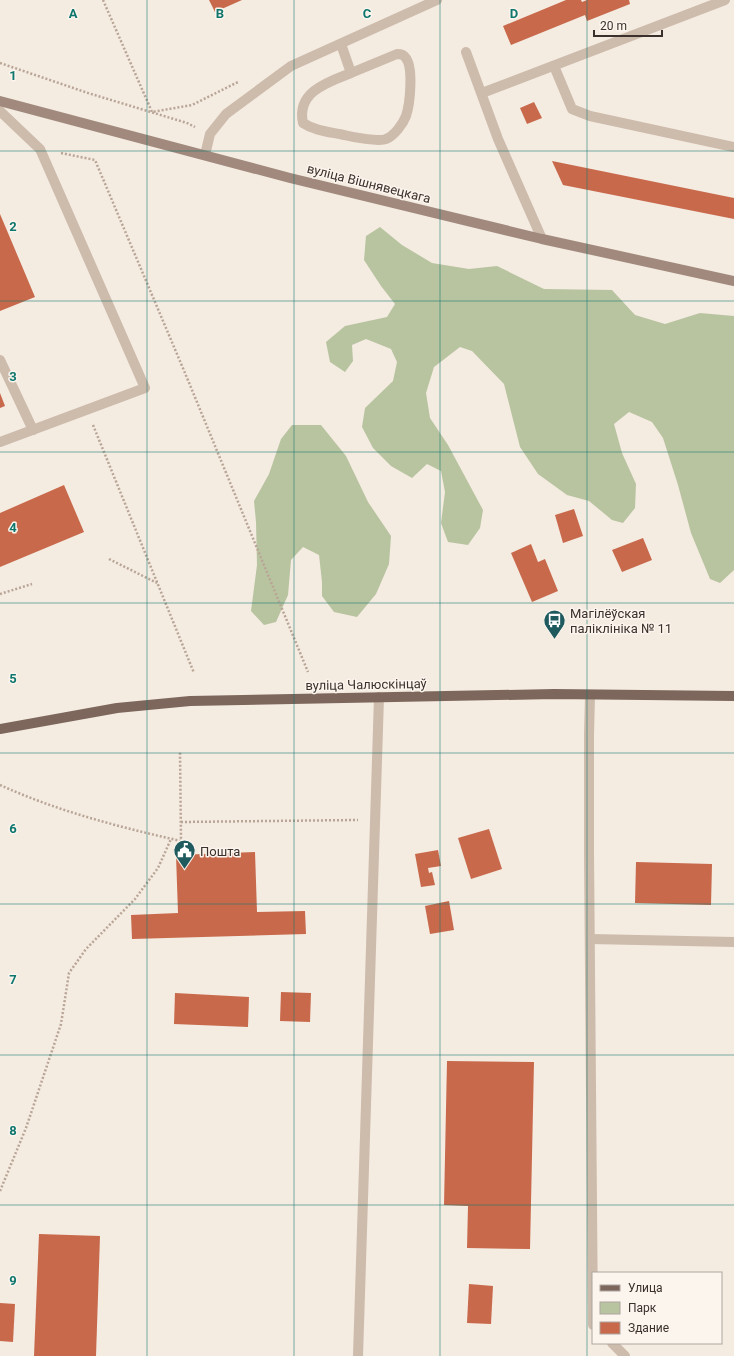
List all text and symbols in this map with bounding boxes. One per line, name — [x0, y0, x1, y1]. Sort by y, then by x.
text: A — [69, 6, 78, 21]
text: B — [216, 6, 224, 21]
text: C — [363, 6, 372, 21]
text: D — [510, 6, 518, 21]
scale bar — [594, 12, 662, 38]
text: 20 m — [600, 19, 627, 33]
text: 1 — [9, 68, 17, 83]
street label: вуліца Вішнявецкага — [305, 161, 432, 206]
text: 2 — [9, 219, 17, 234]
text: 3 — [9, 369, 17, 384]
text: 4 — [9, 520, 17, 535]
place label: Магілёўская паліклініка № 11 — [570, 606, 672, 636]
bus stop icon: Магілёўская паліклініка № 11 — [542, 607, 568, 640]
text: 5 — [9, 671, 17, 686]
street label: вуліца Чалюскінцаў — [305, 676, 427, 693]
text: 6 — [9, 821, 17, 836]
public building icon: Пошта — [172, 838, 198, 871]
place label: Пошта — [200, 844, 240, 859]
text: 7 — [9, 972, 17, 987]
text: 8 — [9, 1123, 17, 1138]
legend — [592, 1272, 722, 1344]
text: 9 — [9, 1273, 17, 1288]
text: Улица — [628, 1281, 663, 1295]
text: Парк — [628, 1301, 657, 1315]
text: Здание — [628, 1321, 669, 1335]

